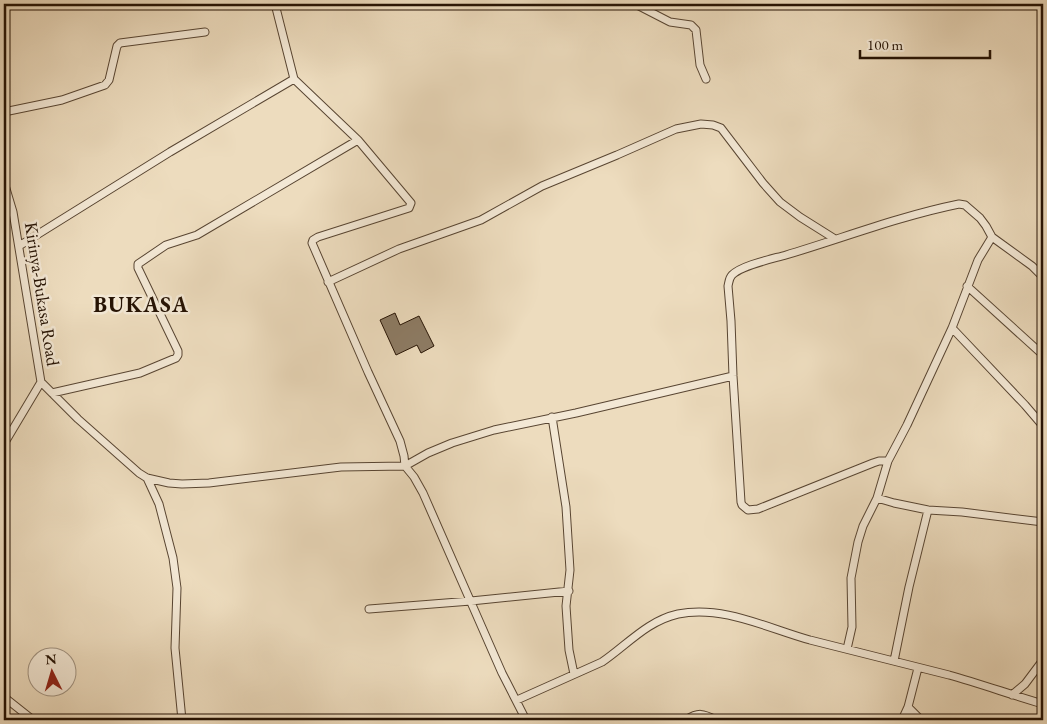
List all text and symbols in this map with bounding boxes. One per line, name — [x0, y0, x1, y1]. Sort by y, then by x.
scale bar — [860, 28, 990, 60]
text: 100 m — [867, 35, 904, 54]
street label: Kirinya-Bukasa Road — [20, 220, 65, 368]
district label: BUKASA — [93, 290, 189, 319]
north arrow — [28, 646, 78, 696]
text: N — [44, 650, 58, 669]

